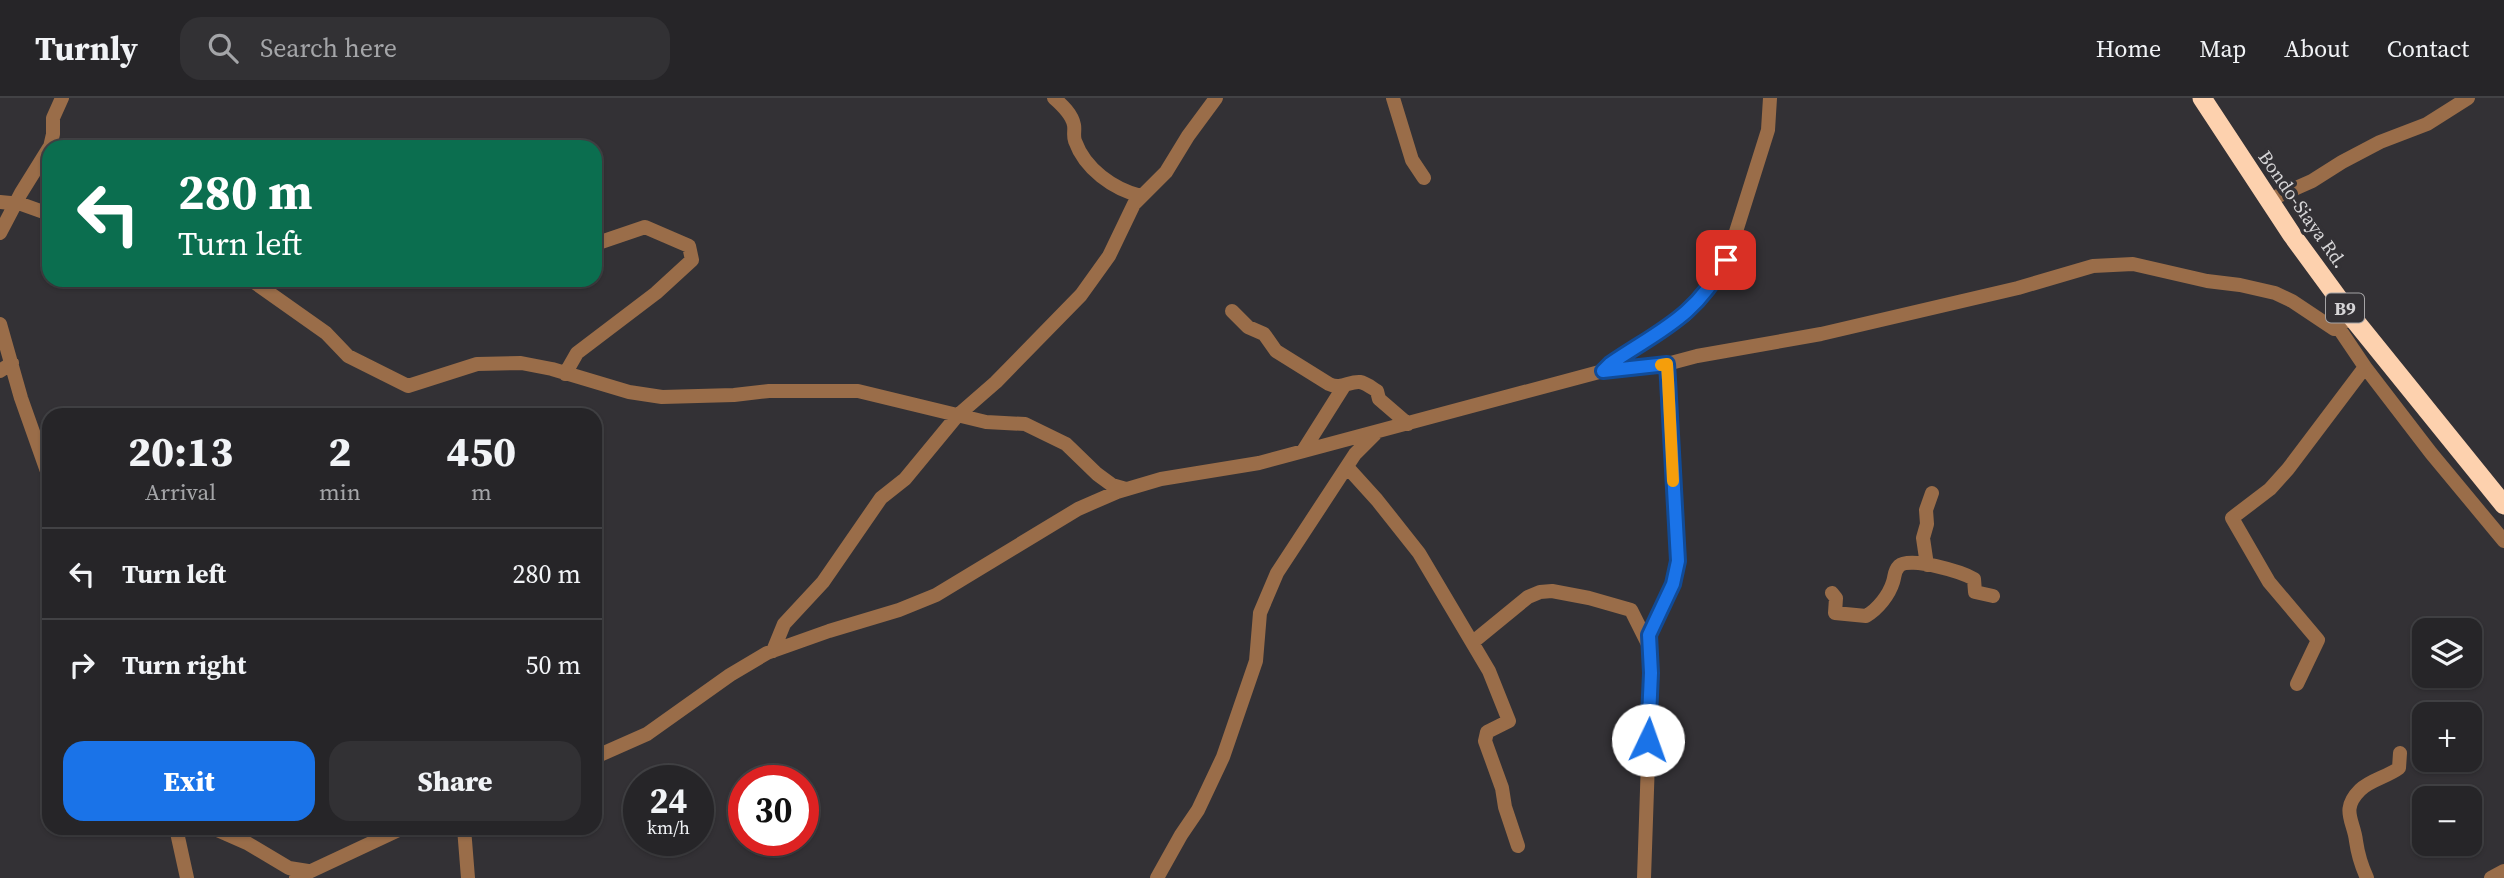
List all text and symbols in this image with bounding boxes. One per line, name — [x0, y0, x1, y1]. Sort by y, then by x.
search box — [180, 17, 670, 80]
text: Turnly — [35, 26, 138, 71]
icon: search — [204, 29, 242, 67]
text: Search here — [260, 30, 397, 66]
text: Home — [2096, 32, 2161, 65]
text: Map — [2199, 32, 2246, 65]
text: About — [2284, 32, 2349, 65]
text: Contact — [2387, 32, 2469, 65]
street label: Bondo-Siaya Rd. — [2253, 145, 2353, 273]
text: 280 m — [178, 158, 313, 225]
icon: left — [63, 168, 154, 259]
text: Turn left — [178, 222, 302, 266]
pin — [1696, 230, 1756, 290]
icon: arrive — [1707, 241, 1745, 279]
road number: B9 — [2326, 294, 2364, 322]
text: 20:13 — [128, 422, 233, 480]
text: 2 — [328, 422, 351, 480]
text: 450 — [447, 422, 516, 480]
text: Arrival — [145, 476, 216, 508]
text: min — [319, 476, 361, 508]
text: m — [471, 476, 492, 508]
icon: left — [63, 555, 101, 593]
text: Turn left — [122, 556, 226, 592]
text: 280 m — [513, 556, 581, 592]
map controls — [2412, 618, 2482, 856]
button: layers — [2412, 618, 2482, 688]
icon: right — [63, 646, 101, 684]
text: Turn right — [122, 647, 246, 683]
text: 50 m — [526, 647, 581, 683]
button: + — [2412, 702, 2482, 772]
position arrow — [1611, 703, 1685, 777]
button: Exit — [63, 741, 315, 821]
button: Share — [329, 741, 581, 821]
speed limit sign: 30 — [728, 765, 819, 856]
text: 24 — [650, 777, 687, 825]
button: − — [2412, 786, 2482, 856]
text: km/h — [647, 815, 690, 840]

